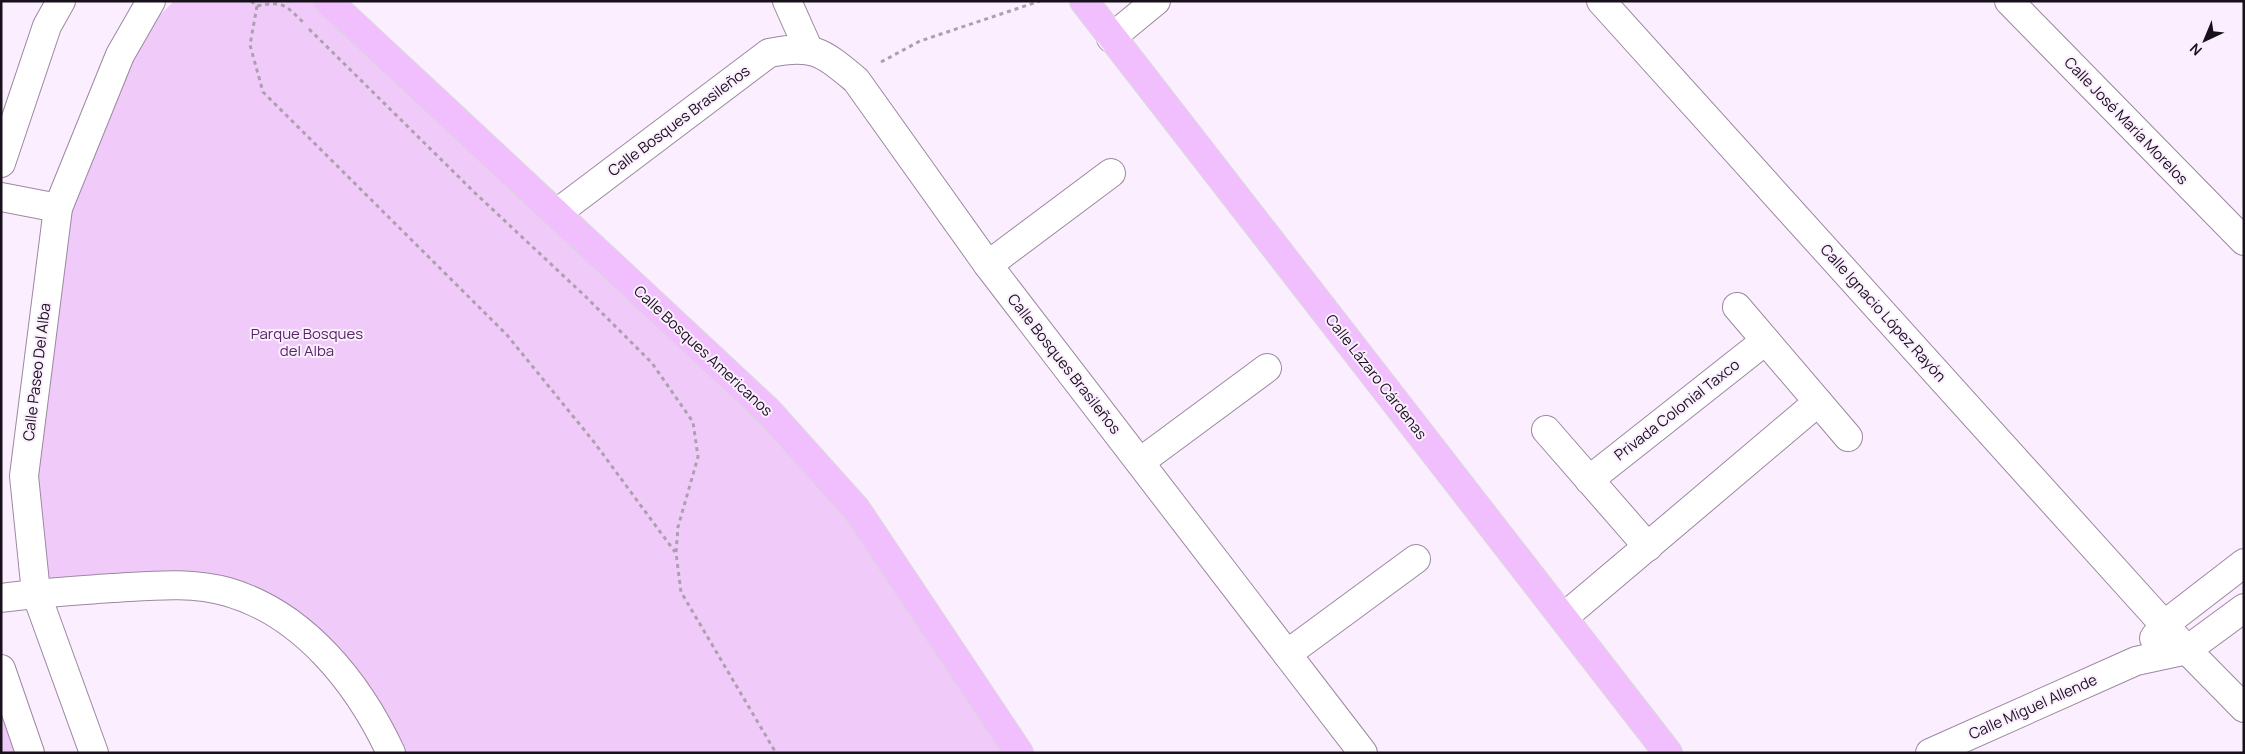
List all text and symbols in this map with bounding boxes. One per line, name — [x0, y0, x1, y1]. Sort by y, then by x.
north arrow — [2180, 15, 2230, 65]
text: N — [2185, 39, 2206, 60]
street label: Calle José María Morelos — [2060, 52, 2193, 189]
street label: Calle Bosques Brasileños — [603, 60, 754, 181]
street label: Calle Ignacio López Rayón — [1816, 239, 1951, 386]
street label: Calle Bosques Americanos — [629, 281, 778, 421]
street label: Calle Bosques Brasileños — [1003, 289, 1126, 438]
street label: Calle Paseo Del Alba — [18, 302, 55, 442]
street label: Calle Lázaro Cárdenas — [1321, 310, 1432, 444]
park label: Parque Bosques del Alba — [251, 323, 363, 361]
street label: Privada Colonial Taxco — [1610, 354, 1744, 465]
street label: Calle Miguel Allende — [1965, 669, 2101, 744]

